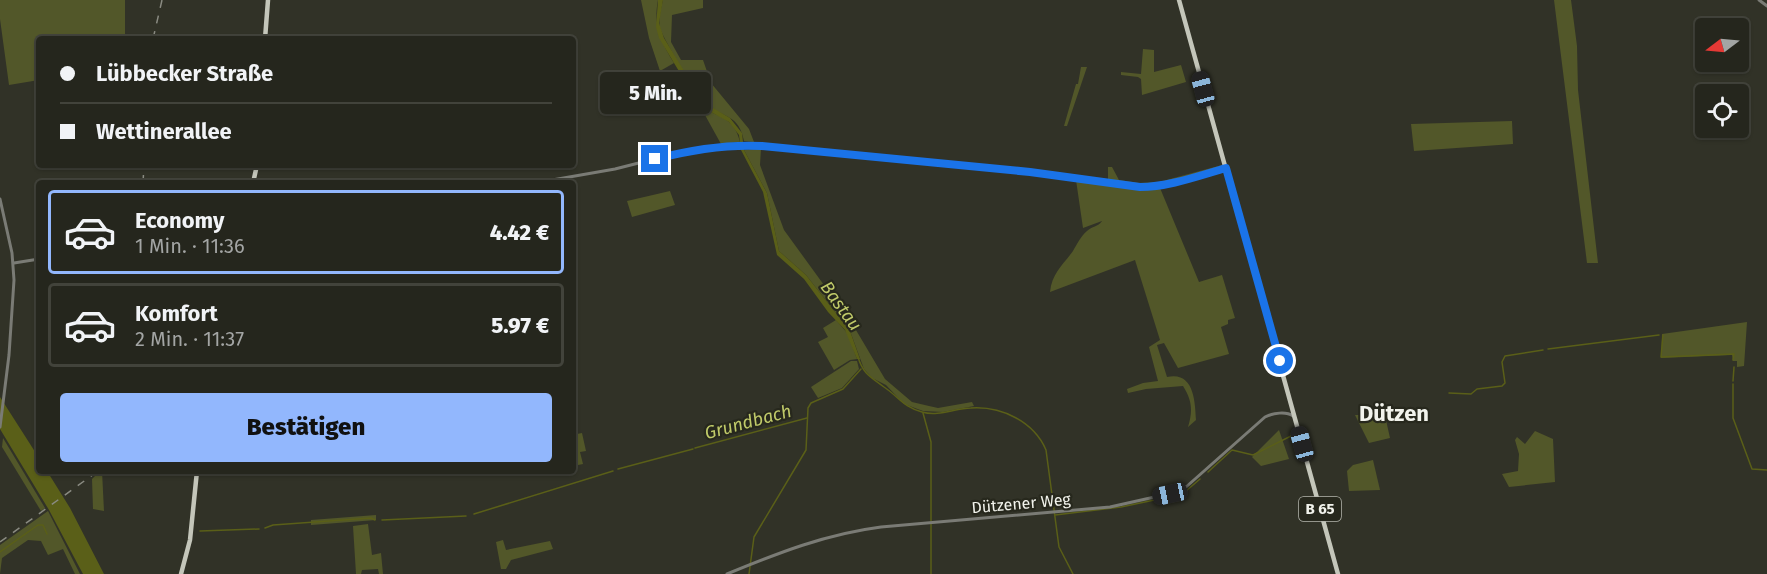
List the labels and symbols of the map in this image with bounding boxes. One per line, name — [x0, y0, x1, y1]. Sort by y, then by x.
north arrow — [1695, 18, 1749, 72]
car — [1190, 69, 1216, 109]
callout: 5 Min. — [600, 72, 710, 114]
route end — [641, 145, 668, 172]
water label: Bastau — [816, 277, 866, 335]
route start — [1266, 347, 1293, 374]
water label: Grundbach — [702, 400, 794, 444]
district label: Dützen — [1359, 400, 1429, 427]
car — [1289, 424, 1315, 464]
car — [1151, 481, 1189, 507]
street label: Dützener Weg — [971, 490, 1072, 517]
road number: B 65 — [1299, 497, 1341, 521]

